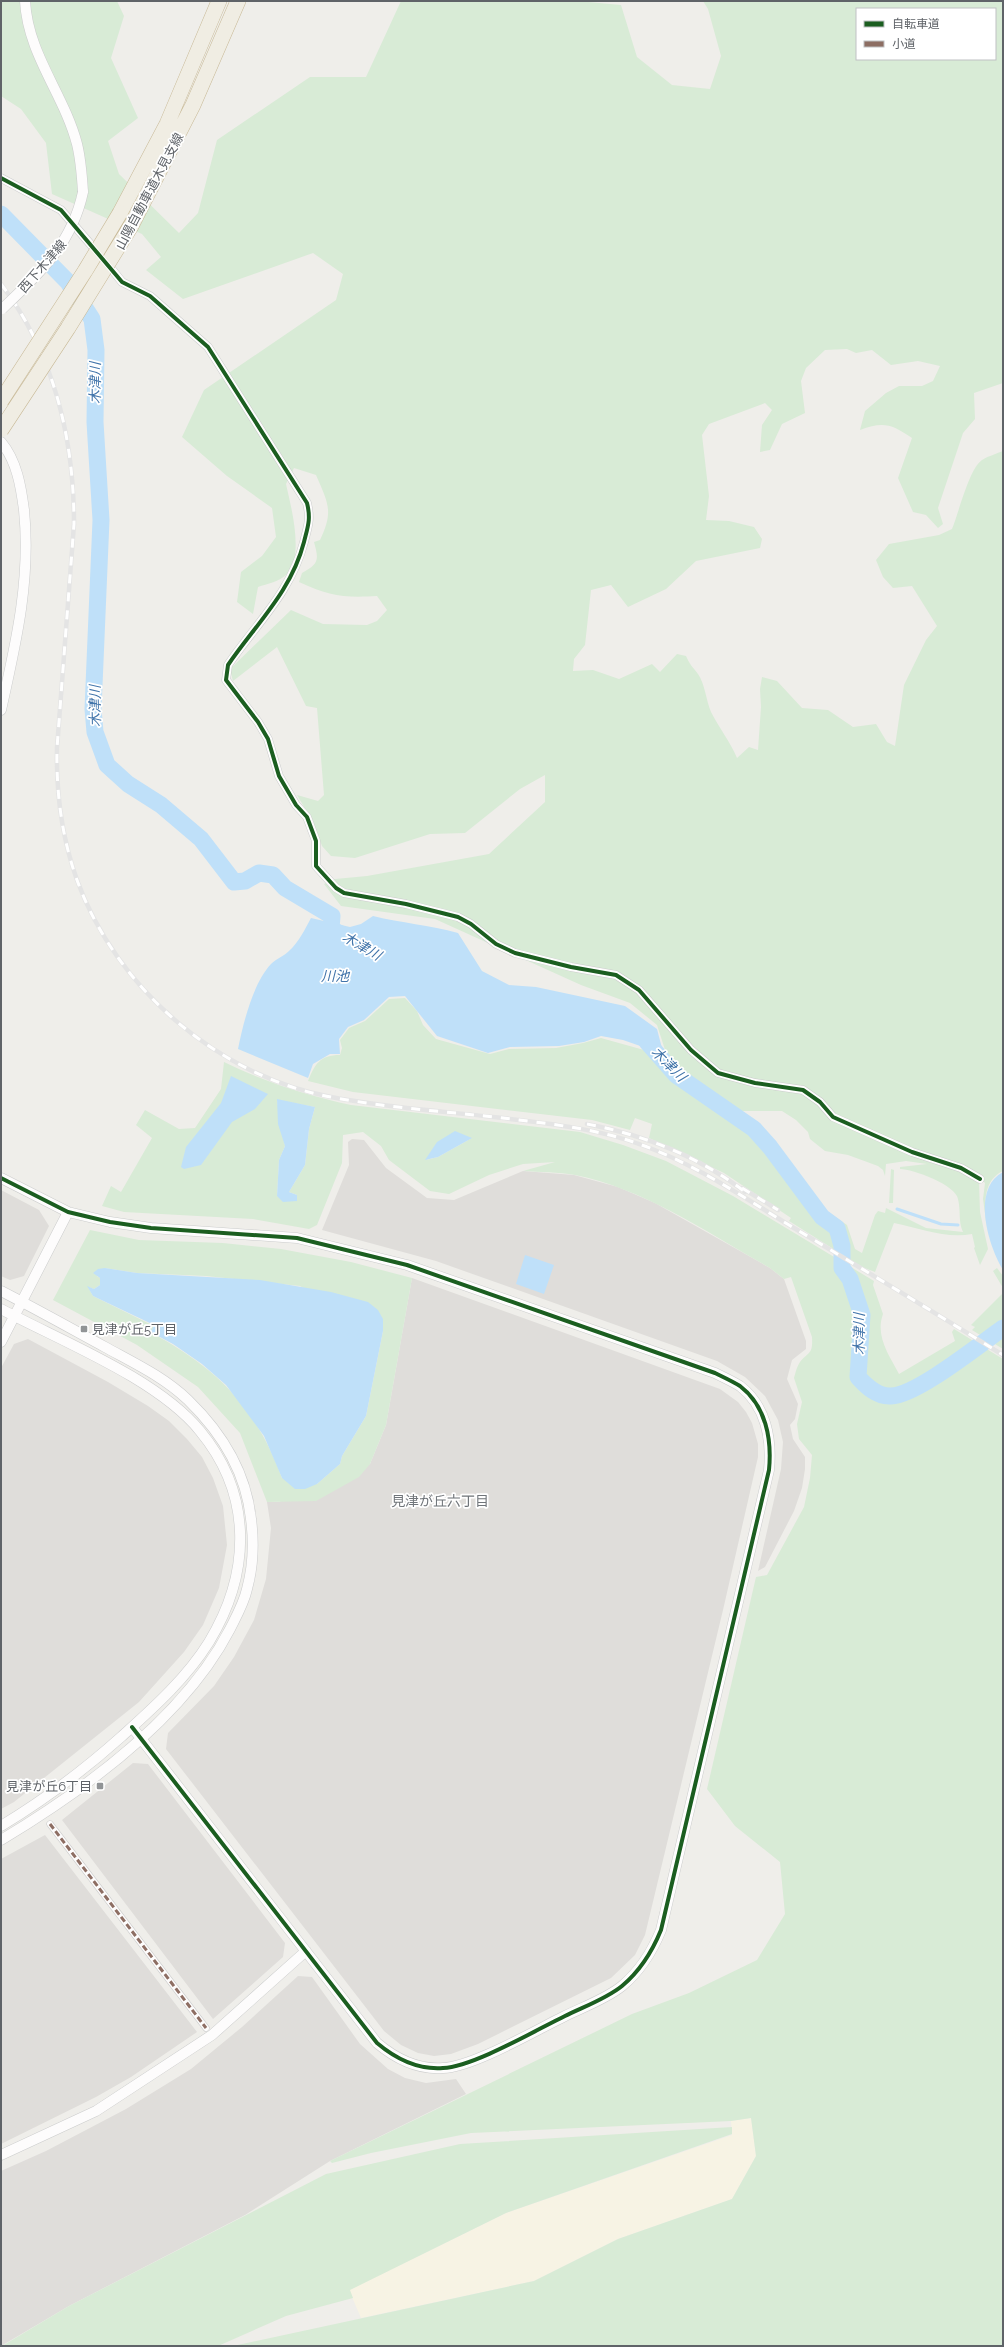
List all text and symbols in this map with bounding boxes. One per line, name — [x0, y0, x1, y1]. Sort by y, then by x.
legend — [856, 8, 996, 60]
text: 自転車道 — [892, 17, 940, 31]
text: 小道 — [892, 37, 916, 51]
street label: 山陽自動車道木見支線 — [112, 130, 187, 252]
street label: 西下木津線 — [15, 237, 69, 296]
water label: 木津川 — [87, 360, 103, 404]
water label: 木津川 — [87, 683, 103, 727]
water label: 木津川 — [340, 929, 386, 964]
water label: 川池 — [321, 968, 351, 984]
water label: 木津川 — [648, 1043, 691, 1086]
water label: 木津川 — [851, 1311, 867, 1355]
place label: 見津が丘5丁目 — [92, 1322, 177, 1337]
marker: 見津が丘5丁目 — [79, 1324, 89, 1334]
district label: 見津が丘六丁目 — [391, 1493, 489, 1509]
place label: 見津が丘6丁目 — [6, 1779, 92, 1794]
marker: 見津が丘6丁目 — [95, 1781, 105, 1791]

